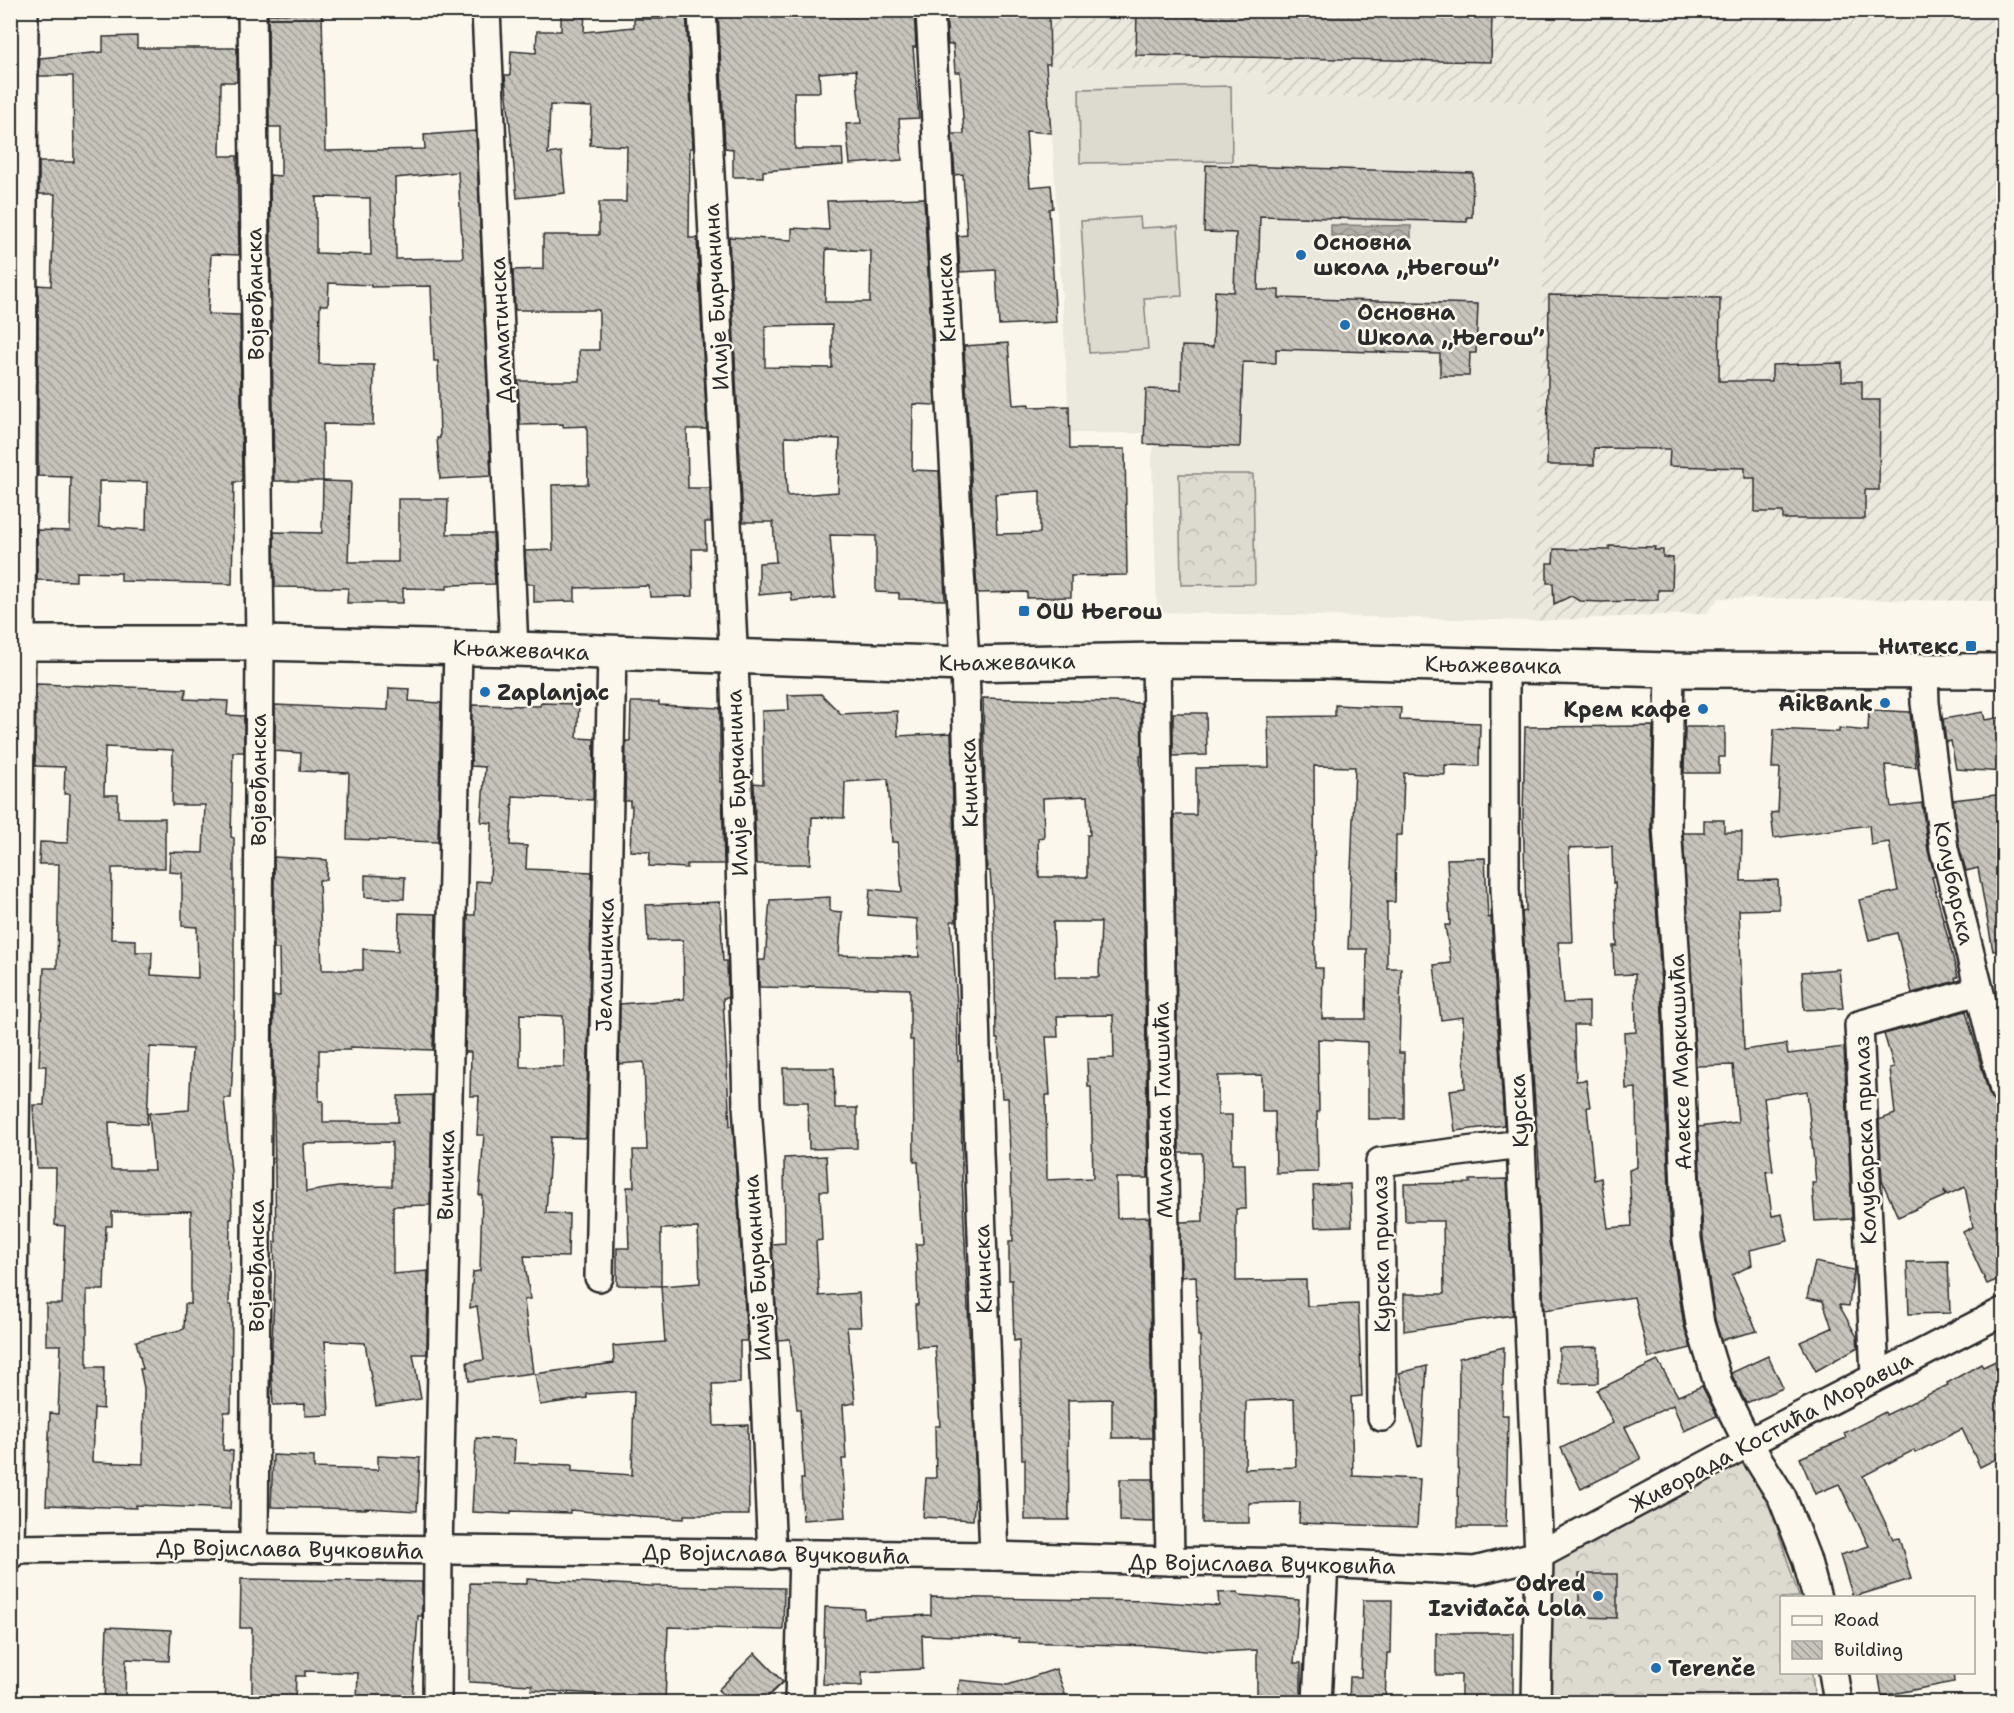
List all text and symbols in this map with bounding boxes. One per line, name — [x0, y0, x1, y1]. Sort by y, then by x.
street label: Илије Бирчанина — [697, 202, 735, 391]
street label: Војвођанска — [239, 227, 271, 361]
place label: Основна школа „Његош” — [1313, 228, 1499, 282]
marker: Основна школа „Његош” — [1294, 248, 1308, 262]
street label: Книнска — [929, 252, 963, 344]
street label: Далматинска — [483, 256, 519, 404]
place label: Основна Школа „Његош” — [1357, 298, 1544, 352]
marker: Основна Школа „Његош” — [1338, 318, 1352, 332]
place label: ОШ Његош — [1036, 597, 1163, 626]
marker: ОШ Његош — [1017, 604, 1031, 618]
place label: Нитекс — [1878, 632, 1959, 661]
street label: Књажевачка — [452, 633, 590, 667]
marker: Нитекс — [1964, 639, 1978, 653]
street label: Књажевачка — [938, 646, 1076, 678]
street label: Књажевачка — [1424, 649, 1562, 681]
place label: Zaplanjac — [497, 678, 609, 707]
marker: Zaplanjac — [478, 685, 492, 699]
street label: Илије Бирчанина — [719, 689, 755, 877]
place label: AikBank — [1778, 689, 1873, 718]
place label: Крем кафе — [1563, 695, 1691, 724]
marker: AikBank — [1878, 696, 1892, 710]
marker: Крем кафе — [1696, 702, 1710, 716]
street label: Војвођанска — [244, 713, 273, 846]
street label: Книнска — [953, 737, 985, 828]
street label: Колубарска — [1927, 818, 1981, 948]
street label: Јелашничка — [589, 897, 621, 1032]
street label: Алексе Маркишића — [1662, 953, 1698, 1171]
street label: Милована Глишића — [1147, 1001, 1179, 1219]
street label: Колубарска прилаз — [1847, 1035, 1883, 1245]
street label: Курска — [1503, 1073, 1535, 1149]
street label: Виничка — [431, 1129, 461, 1221]
street label: Илије Бирчанина — [736, 1173, 778, 1362]
street label: Курска прилаз — [1365, 1175, 1397, 1333]
street label: Војвођанска — [242, 1199, 271, 1332]
street label: Книнска — [967, 1223, 999, 1314]
street label: Живорада Костића Моравца — [1624, 1345, 1918, 1519]
street label: Др Војислава Вучковића — [156, 1532, 424, 1566]
street label: Др Војислава Вучковића — [642, 1537, 910, 1571]
street label: Др Војислава Вучковића — [1128, 1547, 1396, 1581]
place label: Odred Izviđača Lola — [1428, 1569, 1586, 1623]
marker: Odred Izviđača Lola — [1591, 1589, 1605, 1603]
legend — [1780, 1596, 1975, 1674]
text: Road — [1834, 1608, 1879, 1632]
text: Building — [1834, 1638, 1903, 1662]
place label: Terenče — [1668, 1654, 1756, 1683]
marker: Terenče — [1649, 1661, 1663, 1675]

